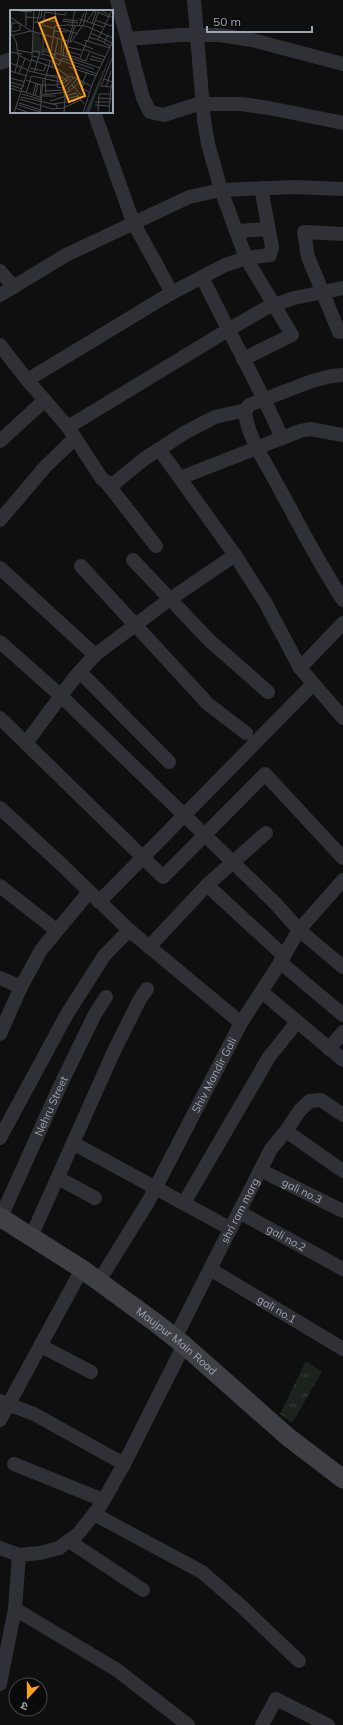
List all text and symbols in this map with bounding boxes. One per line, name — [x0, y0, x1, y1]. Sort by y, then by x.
scale bar — [207, 8, 312, 34]
inset map — [10, 10, 113, 113]
text: 50 m — [213, 14, 241, 29]
street label: Shiv Mandir Gali — [189, 1035, 239, 1115]
street label: Nehru Street — [31, 1074, 71, 1138]
street label: gali no.3 — [280, 1175, 325, 1207]
street label: shri ram marg — [217, 1176, 262, 1245]
street label: gali no.2 — [264, 1221, 309, 1255]
street label: gali no.1 — [255, 1292, 299, 1326]
street label: Maujpur Main Road — [134, 1304, 220, 1378]
north arrow — [8, 1677, 48, 1717]
text: उ — [18, 1698, 30, 1714]

